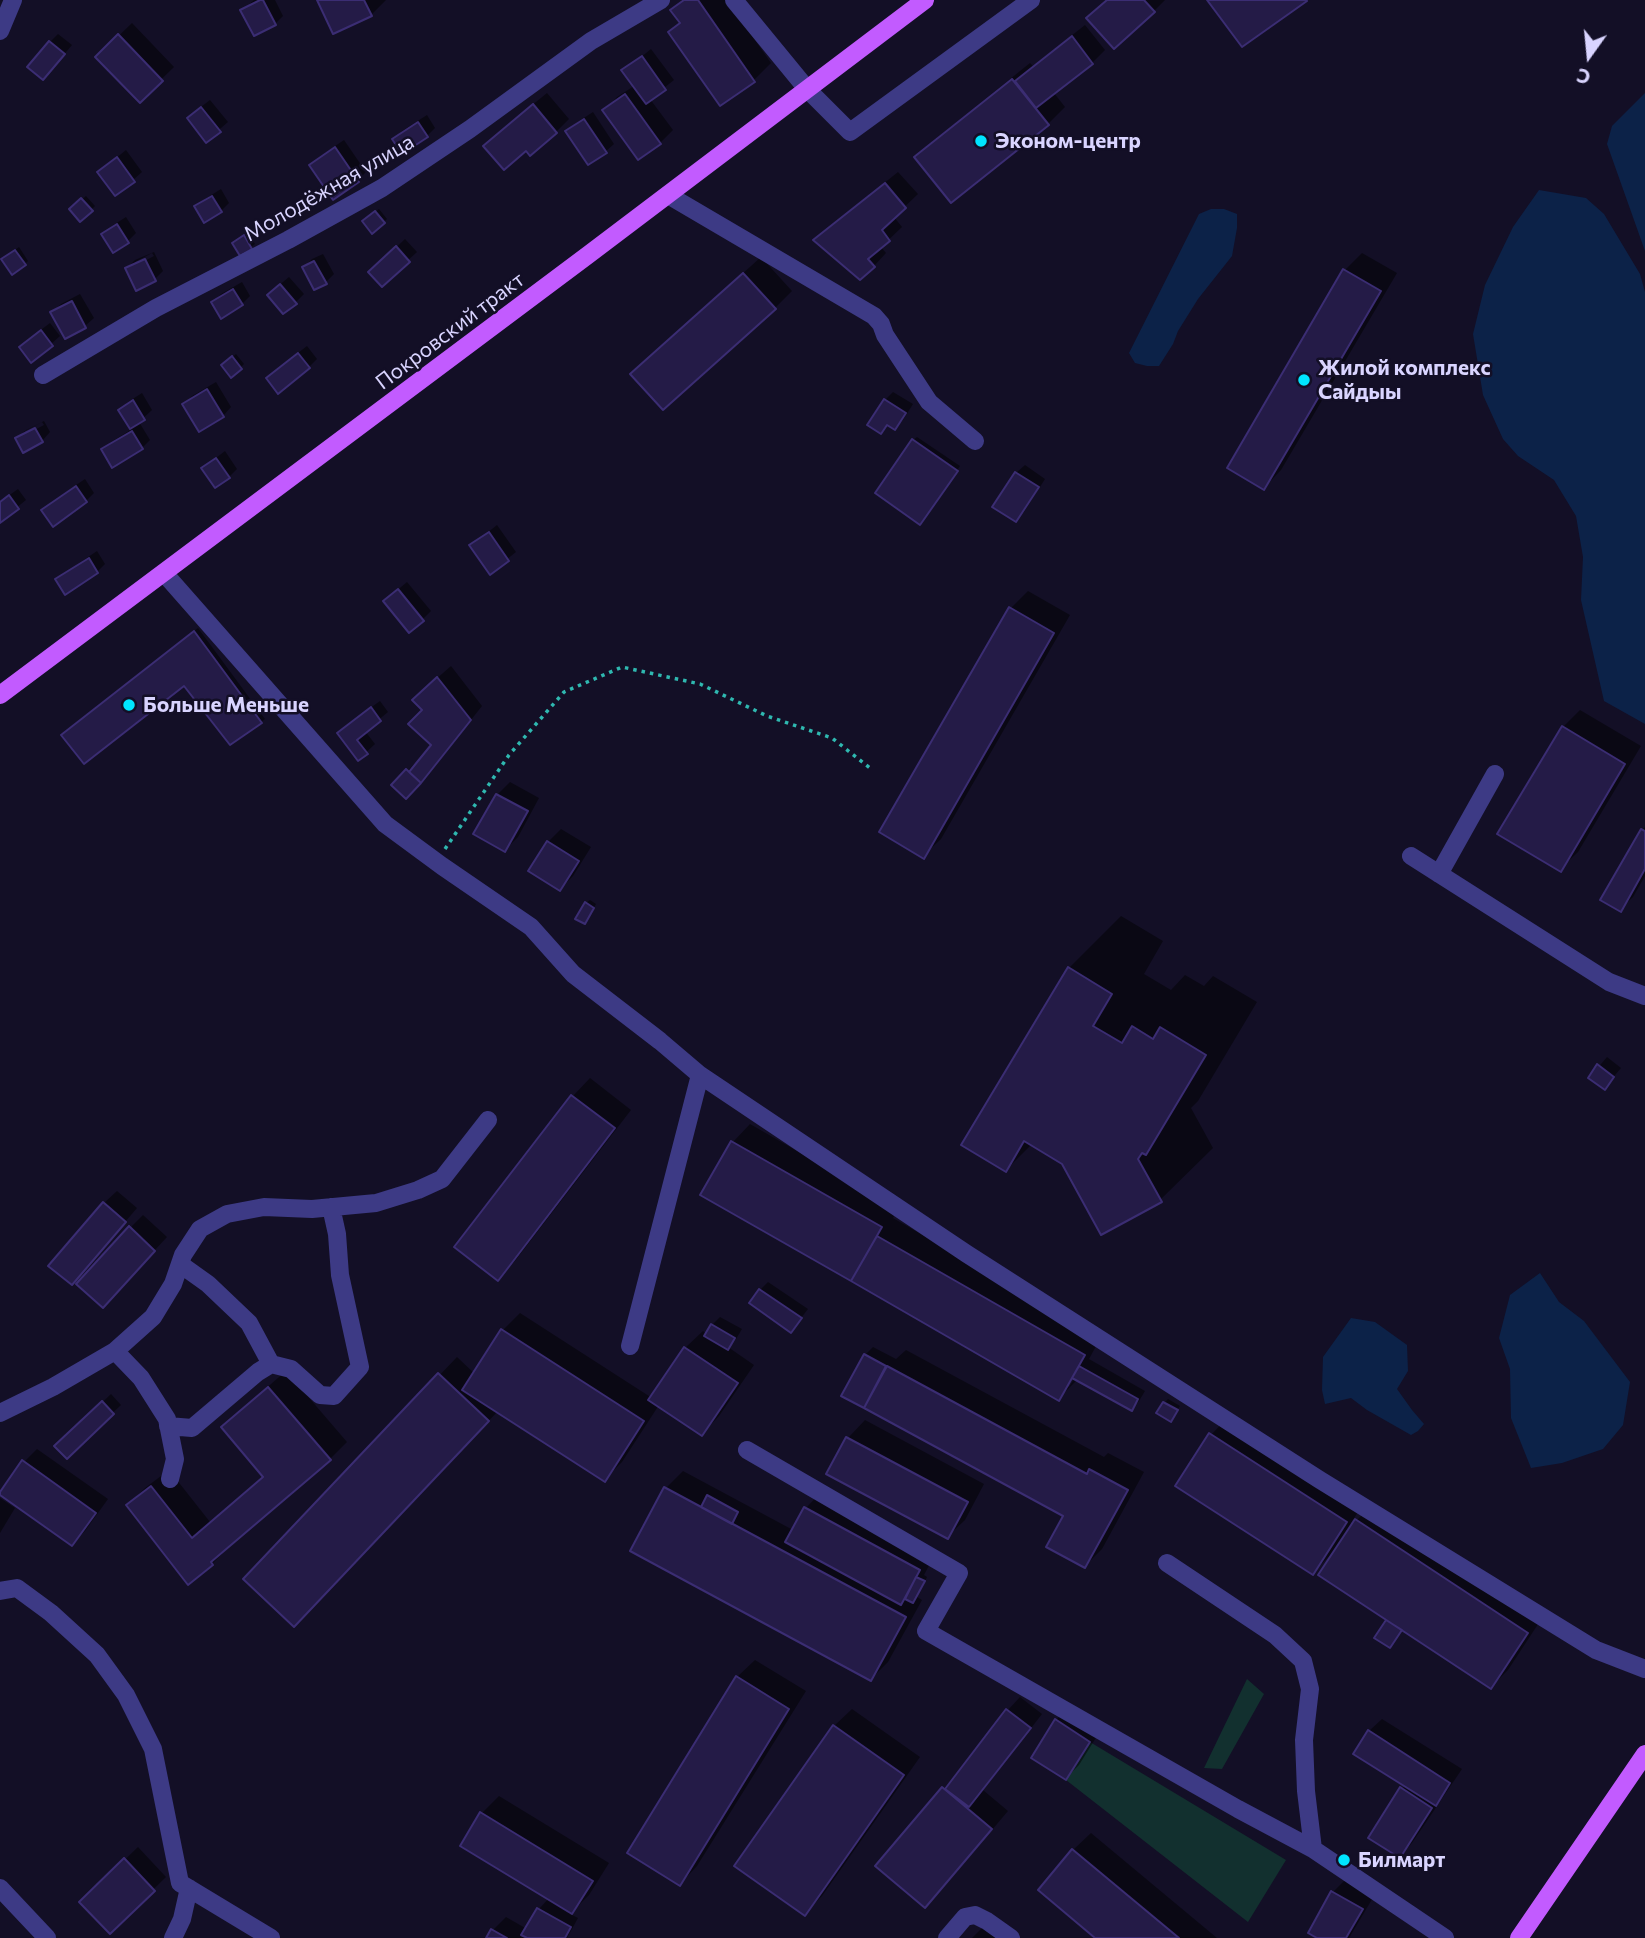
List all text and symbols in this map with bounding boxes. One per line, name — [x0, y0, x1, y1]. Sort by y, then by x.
north arrow — [1554, 21, 1624, 91]
text: С — [1574, 64, 1593, 90]
place label: Эконом-центр — [995, 128, 1141, 154]
street label: Молодёжная улица — [239, 129, 419, 247]
marker: Эконом-центр — [973, 133, 989, 149]
street label: Покровский тракт — [371, 267, 529, 395]
place label: Жилой комплекс Сайдыы — [1318, 355, 1491, 405]
marker: Жилой комплекс Сайдыы — [1296, 372, 1312, 388]
place label: Больше Меньше — [143, 692, 309, 718]
marker: Больше Меньше — [121, 697, 137, 713]
place label: Билмарт — [1358, 1847, 1445, 1873]
marker: Билмарт — [1336, 1852, 1352, 1868]

